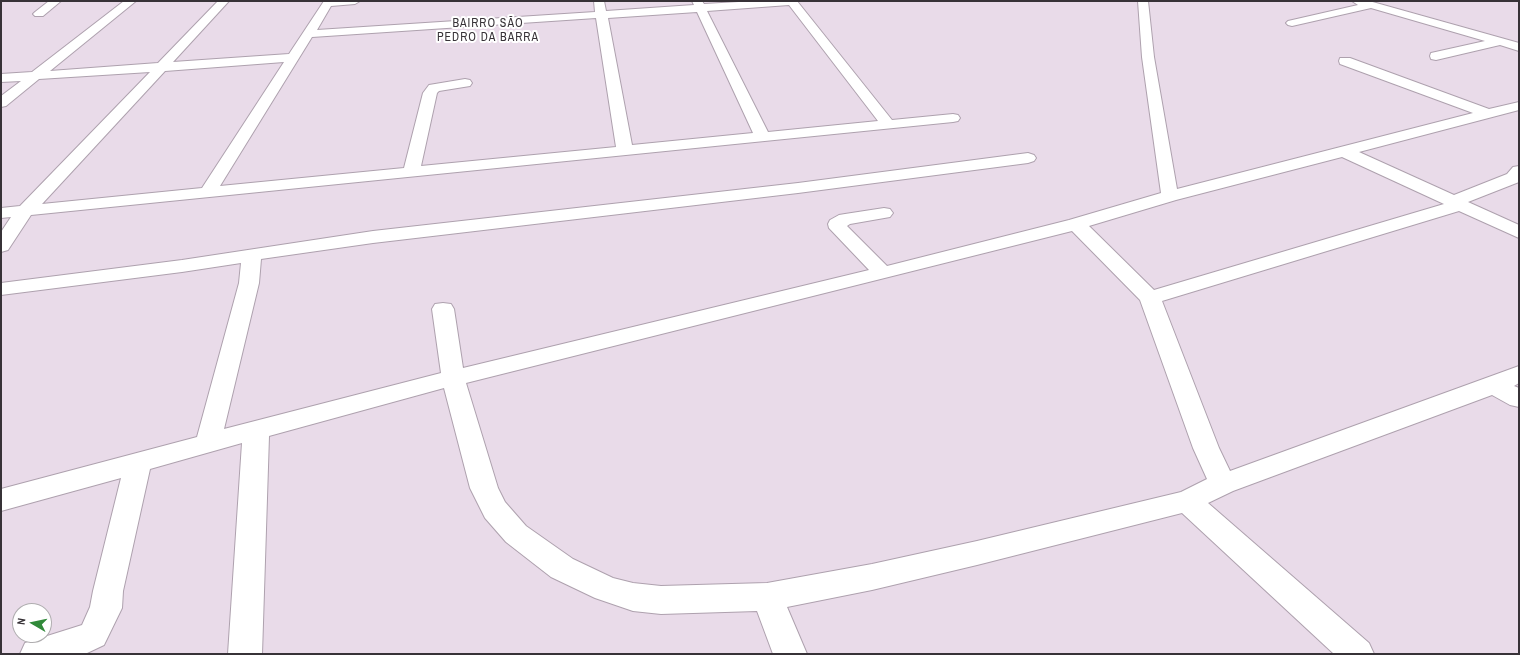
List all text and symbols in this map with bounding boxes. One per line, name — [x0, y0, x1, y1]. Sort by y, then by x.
district label: BAIRRO SÃO PEDRO DA BARRA — [437, 17, 539, 45]
north arrow — [12, 603, 52, 643]
text: N — [14, 617, 29, 626]

